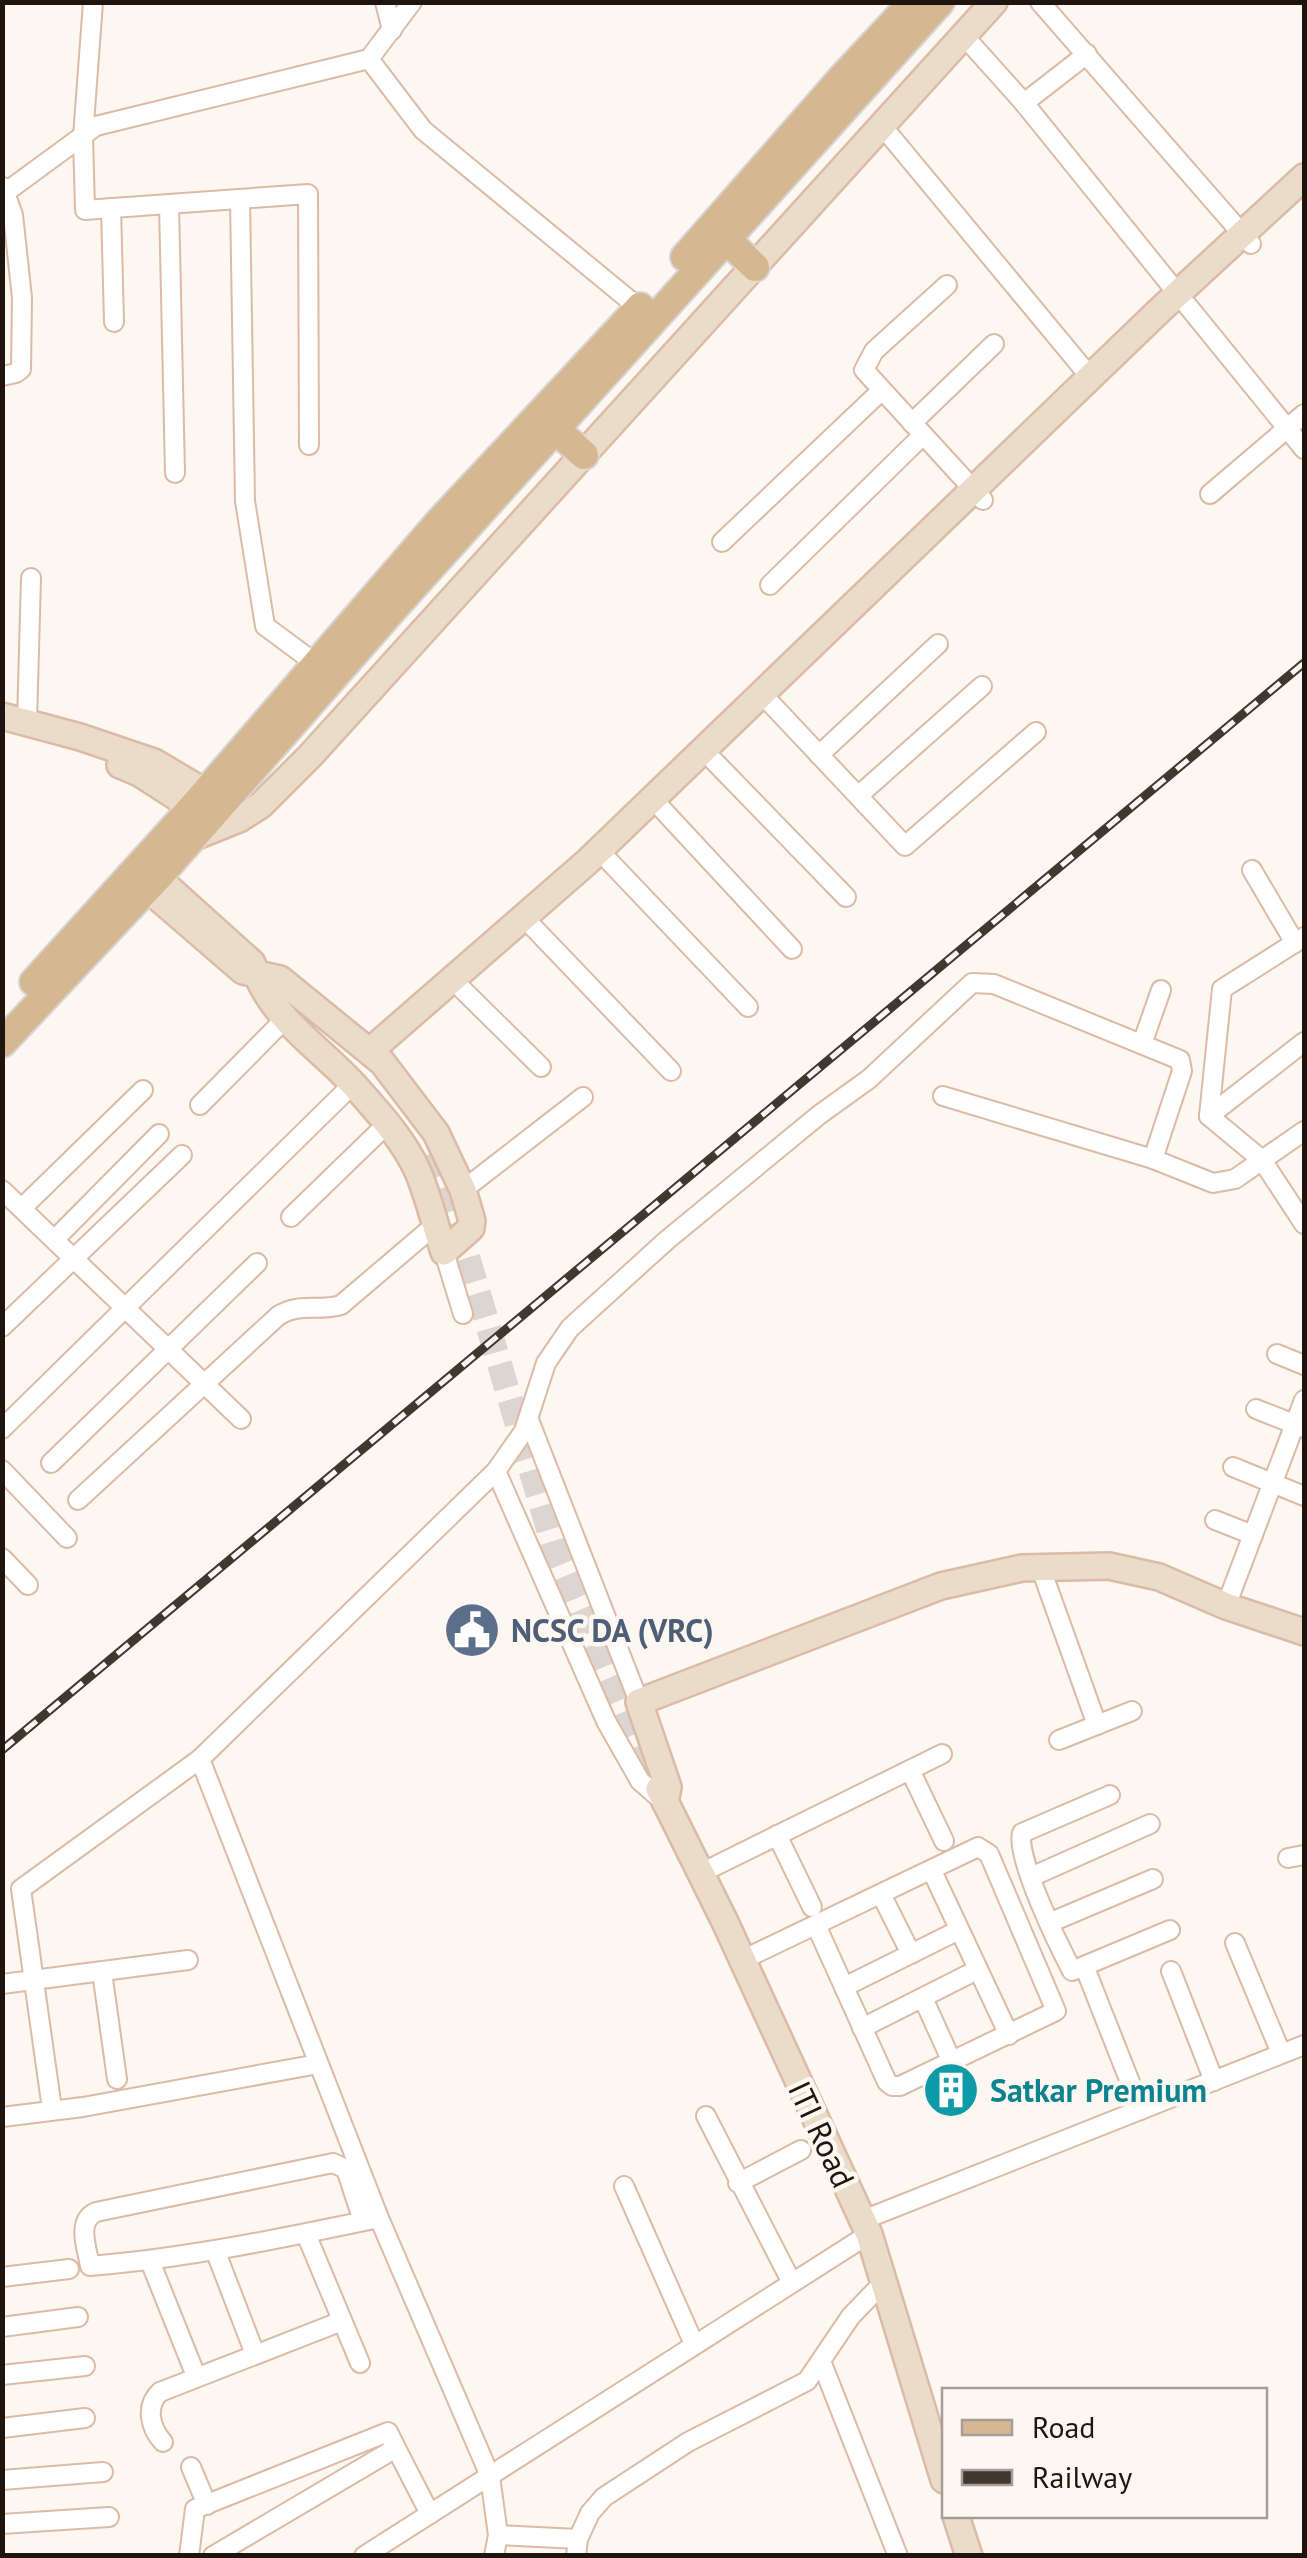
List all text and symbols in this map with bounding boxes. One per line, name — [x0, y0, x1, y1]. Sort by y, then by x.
public building icon: NCSC DA (VRC) — [442, 1600, 502, 1660]
place label: NCSC DA (VRC) — [511, 1609, 714, 1651]
building icon: Satkar Premium — [921, 2060, 981, 2120]
place label: Satkar Premium — [990, 2069, 1207, 2111]
street label: ITI Road — [779, 2074, 865, 2194]
legend — [942, 2388, 1267, 2518]
text: Road — [1032, 2407, 1096, 2446]
text: Railway — [1032, 2457, 1132, 2496]

